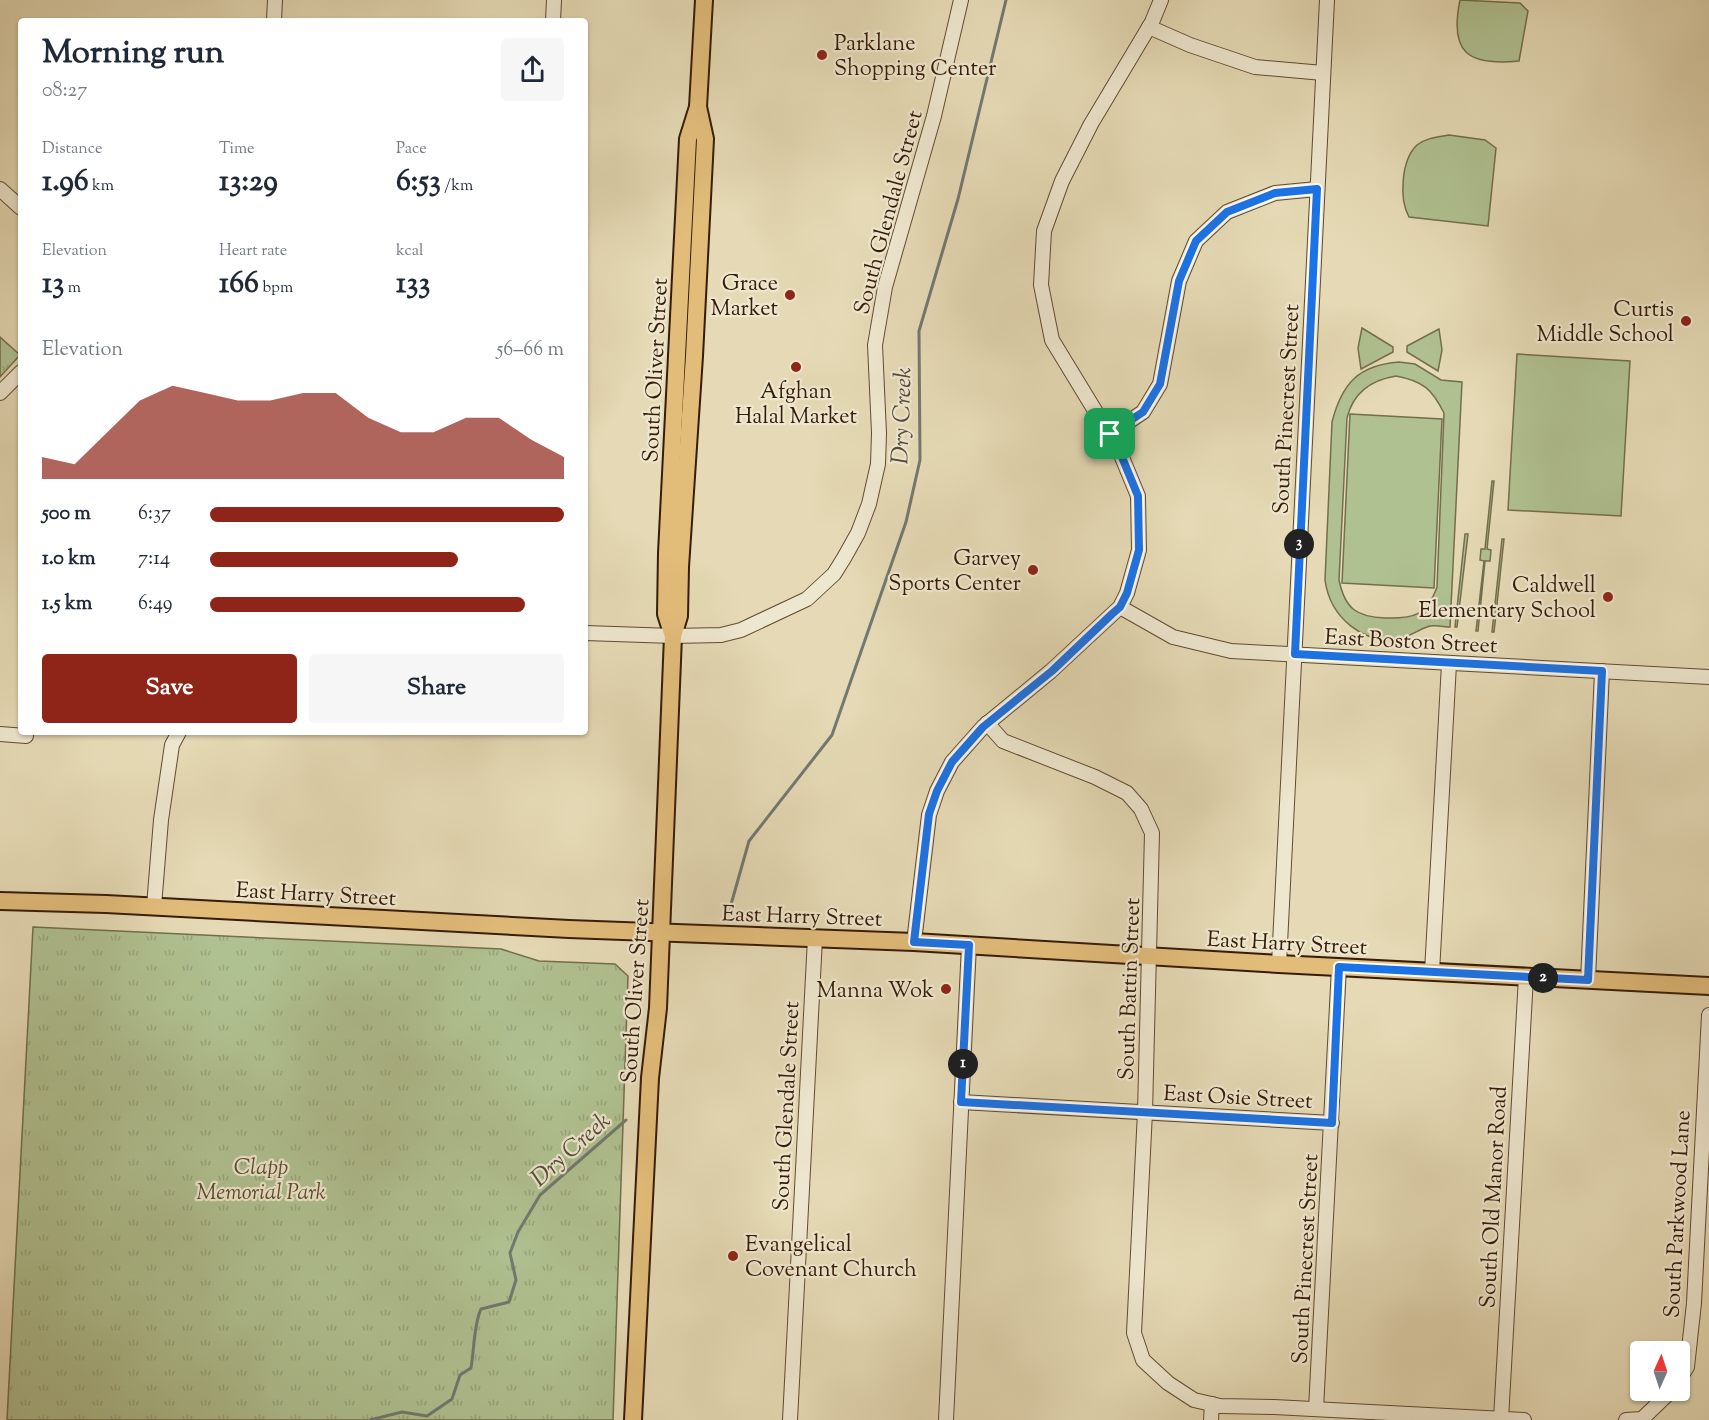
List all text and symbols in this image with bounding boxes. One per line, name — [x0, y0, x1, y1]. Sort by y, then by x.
place label: Parklane Shopping Center — [834, 29, 996, 86]
text: Morning run — [42, 30, 224, 78]
button: share — [501, 38, 564, 101]
marker: Parklane Shopping Center — [815, 48, 829, 62]
text: 08:27 — [42, 77, 87, 106]
street label: South Glendale Street — [847, 107, 933, 318]
text: Distance — [42, 138, 102, 161]
text: Time — [219, 138, 255, 161]
text: Pace — [396, 138, 427, 161]
text: 1.96 — [42, 161, 89, 204]
text: 13:29 — [219, 161, 278, 204]
text: 6:53 — [396, 161, 441, 204]
text: km — [89, 175, 114, 198]
text: /km — [441, 175, 473, 198]
text: Elevation — [42, 240, 107, 263]
text: Heart rate — [219, 240, 287, 263]
text: kcal — [396, 240, 424, 263]
text: 13 — [42, 263, 64, 306]
text: 166 — [219, 263, 259, 306]
text: 133 — [396, 263, 430, 306]
place label: Grace Market — [711, 269, 778, 326]
text: m — [64, 277, 81, 300]
text: bpm — [259, 277, 293, 300]
street label: South Oliver Street — [636, 277, 678, 463]
marker: Grace Market — [783, 288, 797, 302]
place label: Curtis Middle School — [1536, 295, 1674, 352]
street label: South Pinecrest Street — [1267, 303, 1310, 515]
marker: Curtis Middle School — [1679, 314, 1693, 328]
text: Elevation — [42, 336, 123, 365]
text: 56–66 m — [497, 336, 564, 365]
marker: Afghan Halal Market — [789, 360, 803, 374]
water label: Dry Creek — [884, 367, 922, 465]
place label: Afghan Halal Market — [735, 377, 858, 434]
pin — [1084, 408, 1135, 459]
icon: arrive — [1093, 417, 1126, 450]
text: 500 m — [42, 500, 91, 529]
text: 6:37 — [138, 500, 171, 529]
pin: 3 — [1284, 529, 1314, 559]
text: 3 — [1296, 532, 1302, 555]
place label: Garvey Sports Center — [888, 544, 1021, 601]
text: 1.0 km — [42, 545, 96, 574]
text: 7:14 — [138, 545, 170, 574]
marker: Garvey Sports Center — [1026, 563, 1040, 577]
place label: Caldwell Elementary School — [1419, 571, 1596, 628]
text: 1.5 km — [42, 590, 92, 619]
text: 6:49 — [138, 590, 173, 619]
marker: Caldwell Elementary School — [1601, 590, 1615, 604]
street label: East Boston Street — [1324, 622, 1498, 664]
button: Save — [42, 654, 297, 723]
button: Share — [309, 654, 564, 723]
street label: East Harry Street — [235, 876, 397, 916]
street label: South Oliver Street — [615, 897, 659, 1085]
street label: South Battin Street — [1112, 897, 1150, 1081]
street label: East Harry Street — [721, 899, 883, 937]
street label: East Harry Street — [1206, 925, 1368, 965]
pin: 2 — [1528, 963, 1558, 993]
text: 2 — [1539, 966, 1547, 989]
place label: Manna Wok — [817, 976, 934, 1008]
marker: Manna Wok — [939, 982, 953, 996]
street label: South Glendale Street — [767, 1000, 809, 1212]
pin: 1 — [948, 1049, 978, 1079]
text: 1 — [960, 1052, 966, 1075]
street label: East Osie Street — [1162, 1079, 1314, 1119]
street label: South Old Manor Road — [1473, 1085, 1517, 1309]
water label: Dry Creek — [524, 1105, 619, 1196]
street label: South Parkwood Lane — [1658, 1109, 1700, 1319]
park label: Clapp Memorial Park — [196, 1153, 326, 1210]
street label: South Pinecrest Street — [1286, 1153, 1329, 1365]
place label: Evangelical Covenant Church — [745, 1230, 917, 1287]
marker: Evangelical Covenant Church — [726, 1249, 740, 1263]
north arrow — [1630, 1341, 1690, 1401]
map controls — [1630, 1341, 1690, 1401]

